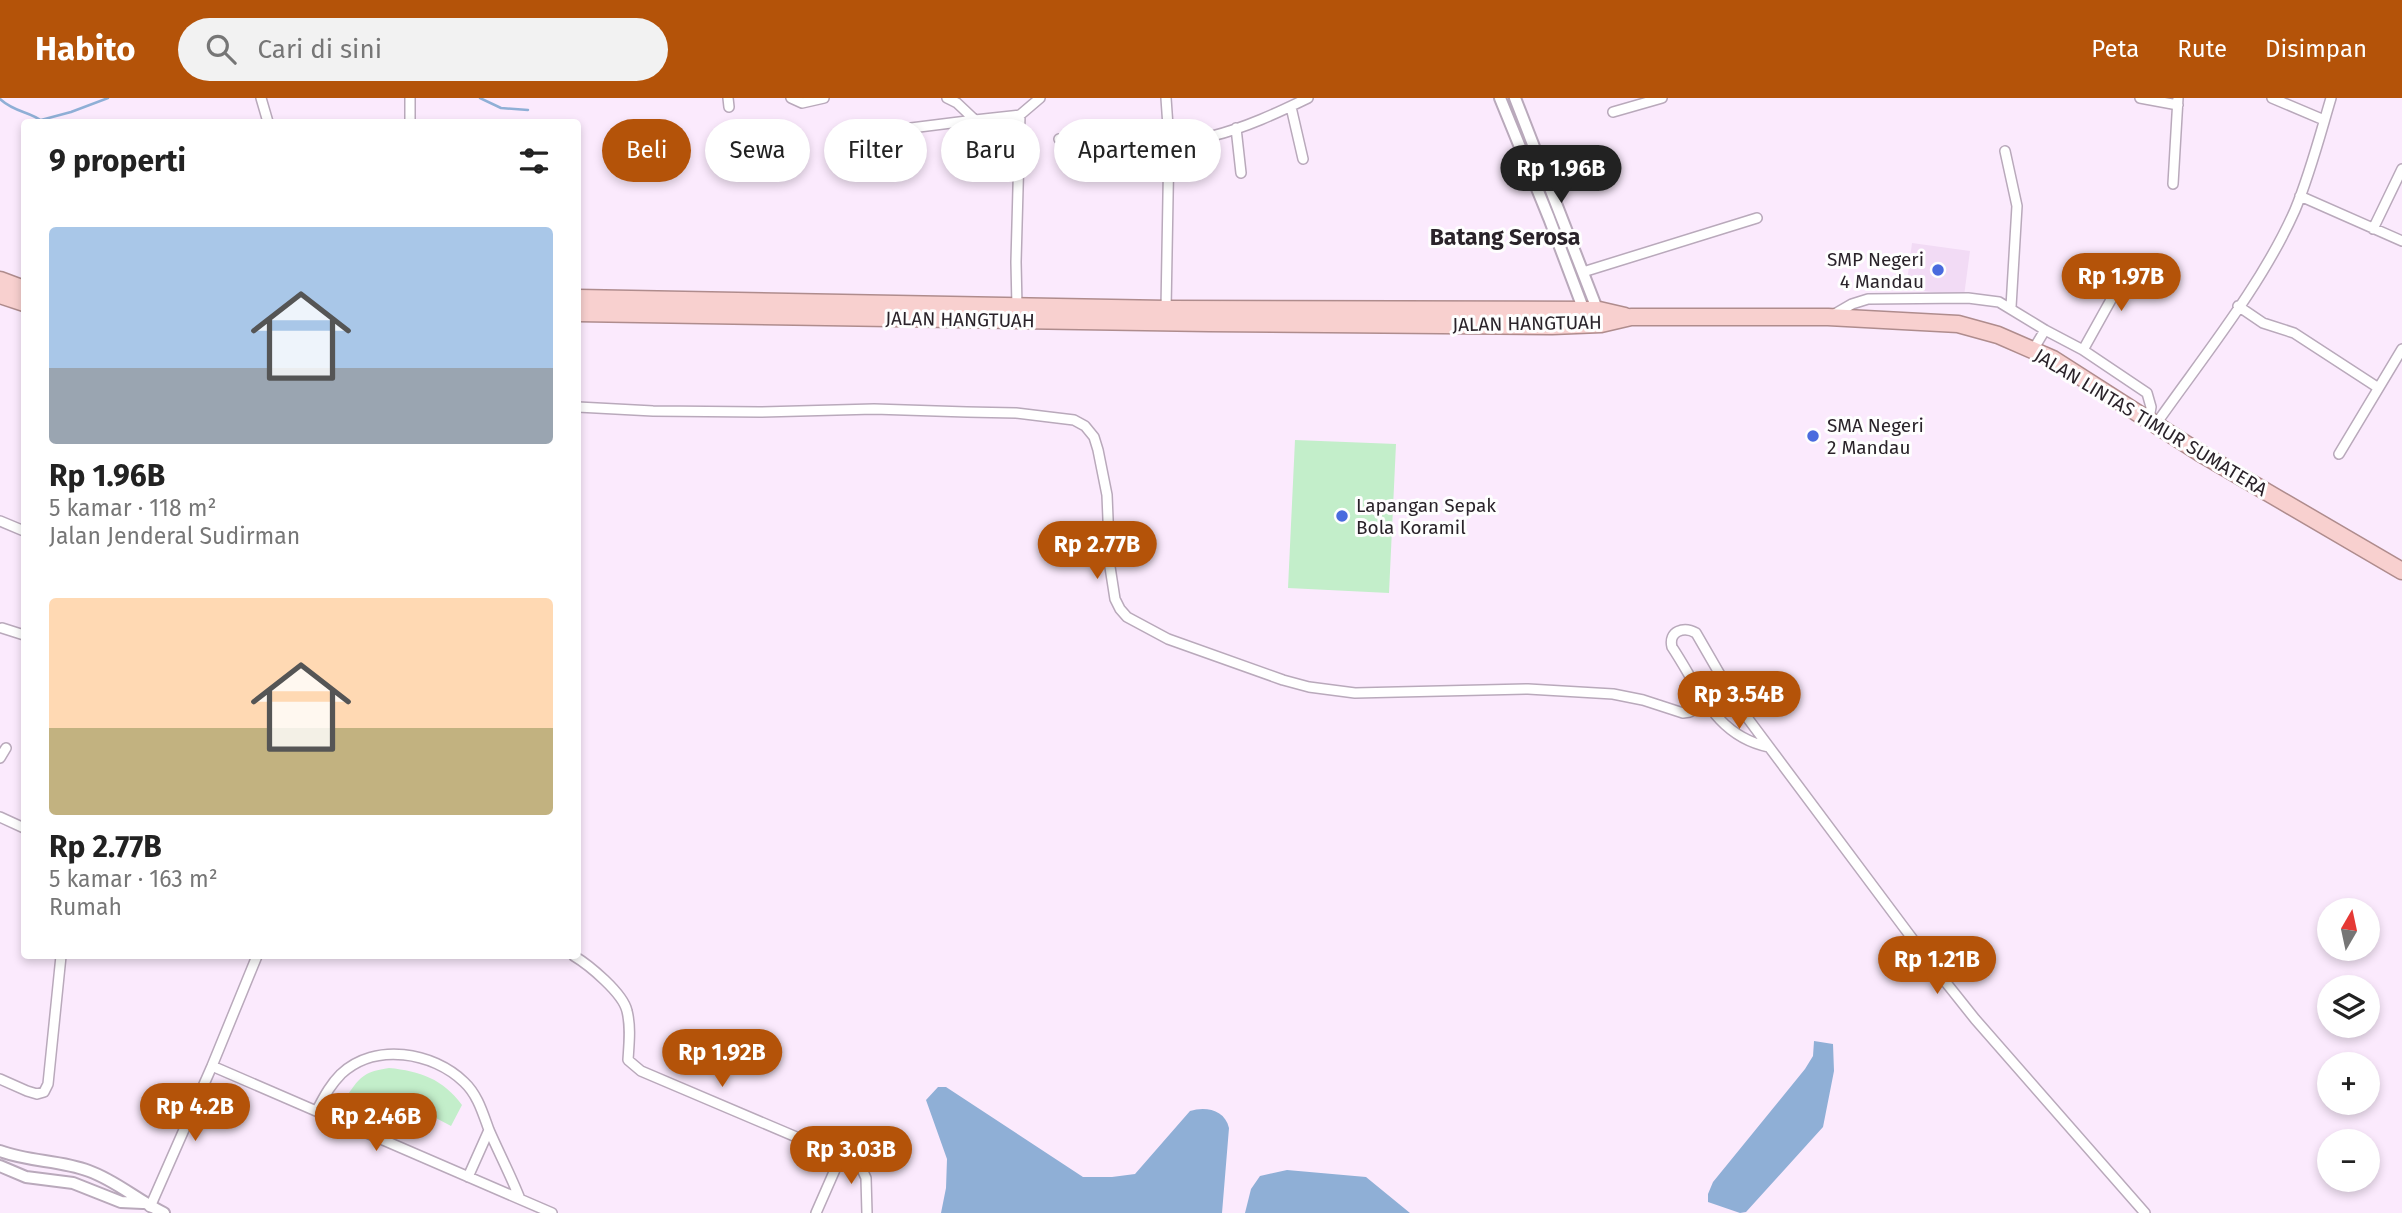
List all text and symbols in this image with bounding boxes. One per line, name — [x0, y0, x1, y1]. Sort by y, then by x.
search box — [178, 18, 668, 81]
text: Habito — [35, 29, 136, 69]
icon: search — [202, 30, 240, 68]
text: Cari di sini — [258, 34, 382, 65]
text: Peta — [2091, 35, 2139, 63]
text: Rute — [2177, 35, 2227, 63]
text: Disimpan — [2265, 35, 2367, 63]
chip: Beli — [602, 119, 691, 182]
chip: Sewa — [705, 119, 810, 182]
chip: Filter — [824, 119, 927, 182]
chip: Baru — [941, 119, 1040, 182]
chip: Apartemen — [1054, 119, 1221, 182]
icon: filters — [515, 142, 553, 180]
text: 9 properti — [49, 143, 186, 179]
pin: Rp 1.96B — [1489, 146, 1633, 205]
text: Rp 1.96B — [1516, 154, 1606, 182]
district label: Batang Serosa — [1430, 223, 1580, 251]
place label: SMP Negeri 4 Mandau — [1827, 248, 1924, 293]
pin: Rp 1.97B — [2049, 254, 2193, 313]
marker: SMP Negeri 4 Mandau — [1930, 262, 1946, 278]
text: Rp 1.97B — [2078, 262, 2164, 290]
icon: home — [238, 273, 364, 399]
street label: JALAN HANGTUAH — [885, 307, 1035, 332]
street label: JALAN HANGTUAH — [1452, 311, 1602, 336]
street label: JALAN LINTAS TIMUR SUMATERA — [2030, 344, 2271, 501]
place label: SMA Negeri 2 Mandau — [1827, 414, 1924, 459]
marker: SMA Negeri 2 Mandau — [1805, 428, 1821, 444]
text: Rp 1.96B — [49, 458, 165, 494]
text: 5 kamar · 118 m² — [49, 494, 217, 522]
place label: Lapangan Sepak Bola Koramil — [1356, 494, 1496, 539]
marker: Lapangan Sepak Bola Koramil — [1334, 508, 1350, 524]
text: Jalan Jenderal Sudirman — [49, 522, 300, 550]
pin: Rp 2.77B — [1025, 522, 1169, 581]
text: Rp 2.77B — [1054, 530, 1140, 558]
icon: home — [238, 644, 364, 770]
pin: Rp 3.54B — [1667, 672, 1811, 731]
text: Rp 3.54B — [1694, 680, 1784, 708]
text: Rp 2.77B — [49, 829, 162, 865]
text: 5 kamar · 163 m² — [49, 865, 218, 893]
text: Rumah — [49, 893, 122, 921]
north arrow — [2317, 898, 2380, 961]
map controls — [2317, 898, 2380, 1192]
pin: Rp 1.21B — [1865, 936, 2009, 996]
text: Rp 1.21B — [1894, 945, 1980, 973]
button: layers — [2317, 975, 2380, 1038]
pin: Rp 1.92B — [650, 1030, 794, 1089]
text: Rp 1.92B — [678, 1038, 766, 1066]
button: + — [2317, 1052, 2380, 1115]
pin: Rp 4.2B — [130, 1084, 260, 1143]
text: Rp 4.2B — [156, 1092, 234, 1120]
pin: Rp 2.46B — [304, 1094, 448, 1153]
text: Rp 2.46B — [331, 1102, 421, 1130]
pin: Rp 3.03B — [779, 1126, 923, 1186]
button: − — [2317, 1129, 2380, 1192]
text: Rp 3.03B — [806, 1135, 896, 1163]

